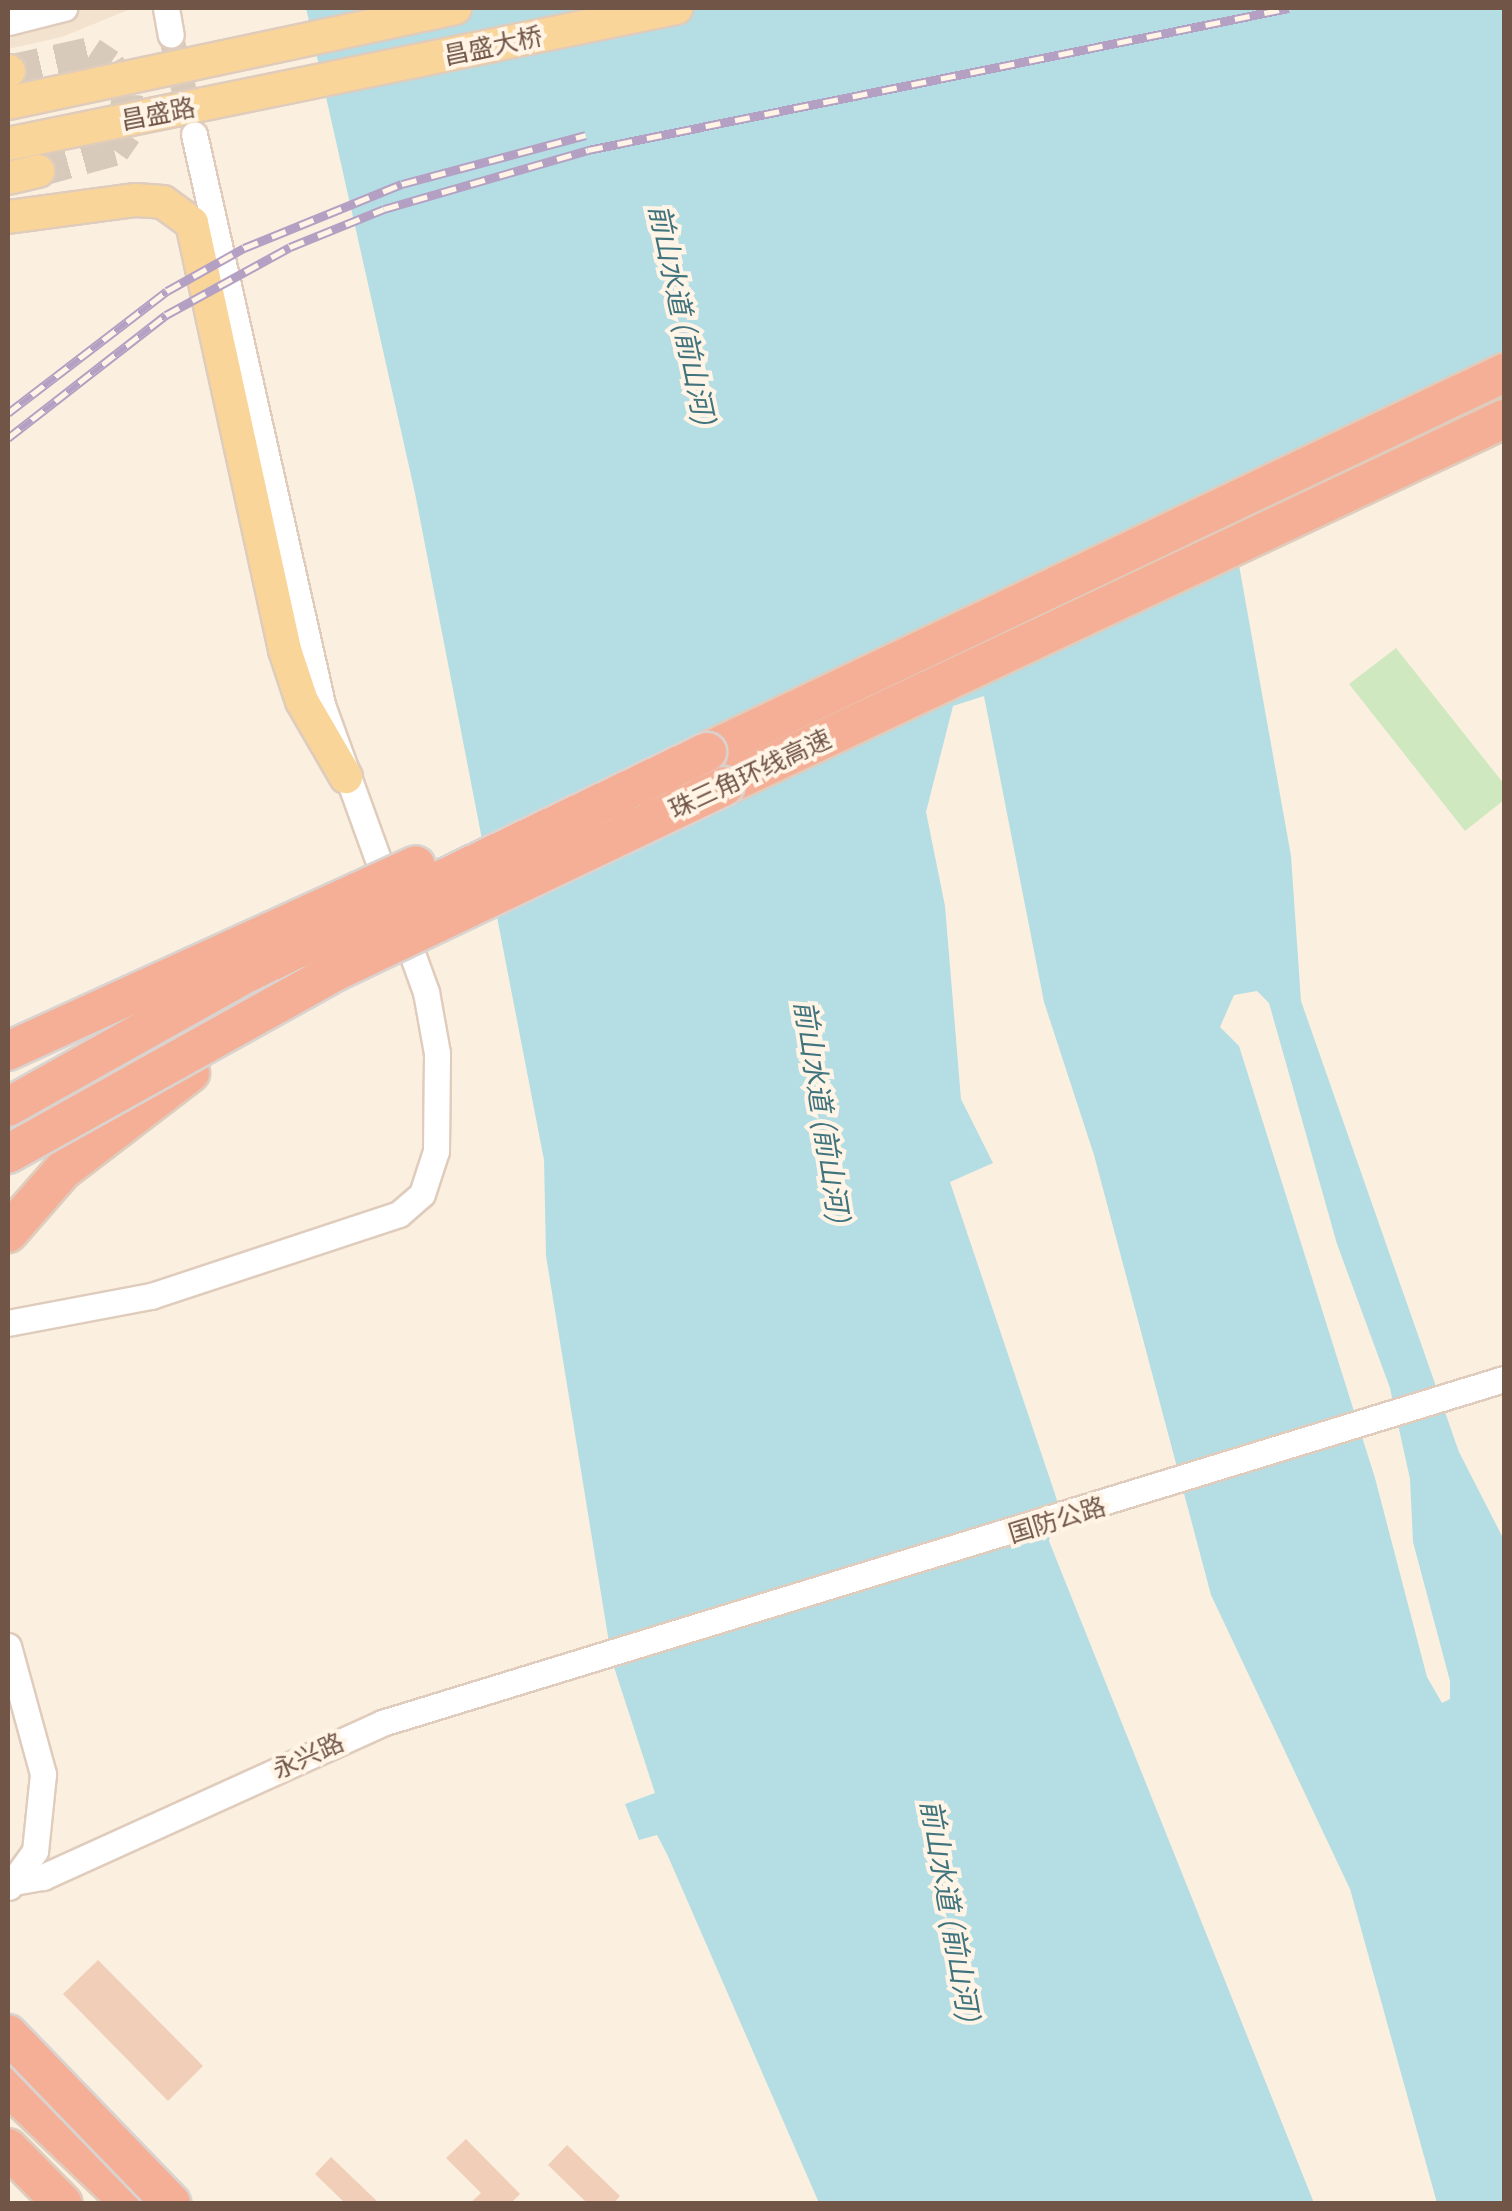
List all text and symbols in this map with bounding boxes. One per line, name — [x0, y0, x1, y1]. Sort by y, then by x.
street label: 昌盛大桥 — [441, 21, 545, 71]
street label: 昌盛路 — [118, 92, 198, 136]
water label: 前山水道 (前山河) — [643, 201, 723, 429]
street label: 珠三角环线高速 — [664, 723, 836, 825]
water label: 前山水道 (前山河) — [789, 998, 857, 1226]
street label: 国防公路 — [1005, 1491, 1109, 1549]
street label: 永兴路 — [268, 1727, 348, 1785]
water label: 前山水道 (前山河) — [915, 1797, 987, 2025]

